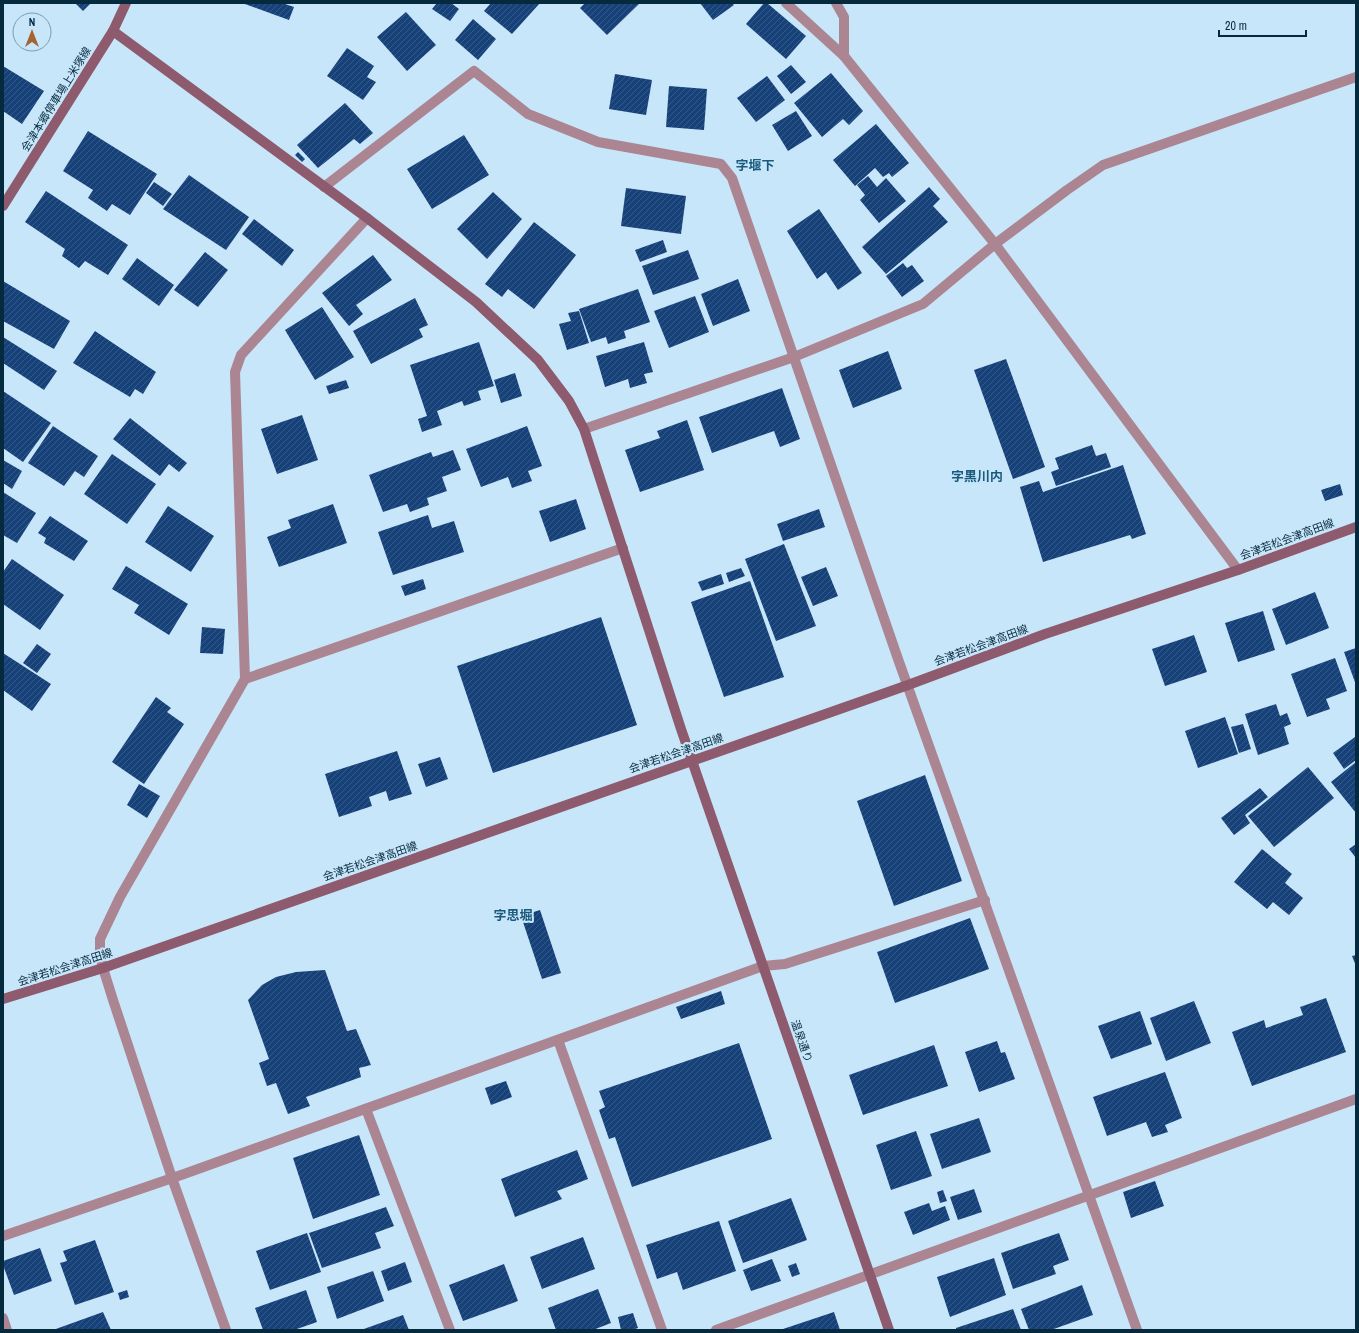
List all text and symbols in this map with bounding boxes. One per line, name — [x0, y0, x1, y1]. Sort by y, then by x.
north arrow — [12, 12, 52, 52]
scale bar — [1219, 12, 1306, 38]
text: N — [29, 15, 35, 29]
text: 20 m — [1225, 18, 1247, 34]
street label: 会津本郷停車場上米塚線 — [18, 44, 94, 154]
district label: 字堰下 — [735, 157, 775, 174]
district label: 字黒川内 — [951, 468, 1003, 485]
street label: 会津若松会津高田線 — [1238, 515, 1336, 563]
street label: 会津若松会津高田線 — [932, 621, 1030, 669]
street label: 会津若松会津高田線 — [627, 730, 725, 776]
street label: 会津若松会津高田線 — [321, 838, 419, 884]
district label: 字思堀 — [493, 907, 533, 924]
street label: 会津若松会津高田線 — [16, 945, 114, 989]
street label: 温泉通り — [788, 1018, 816, 1064]

